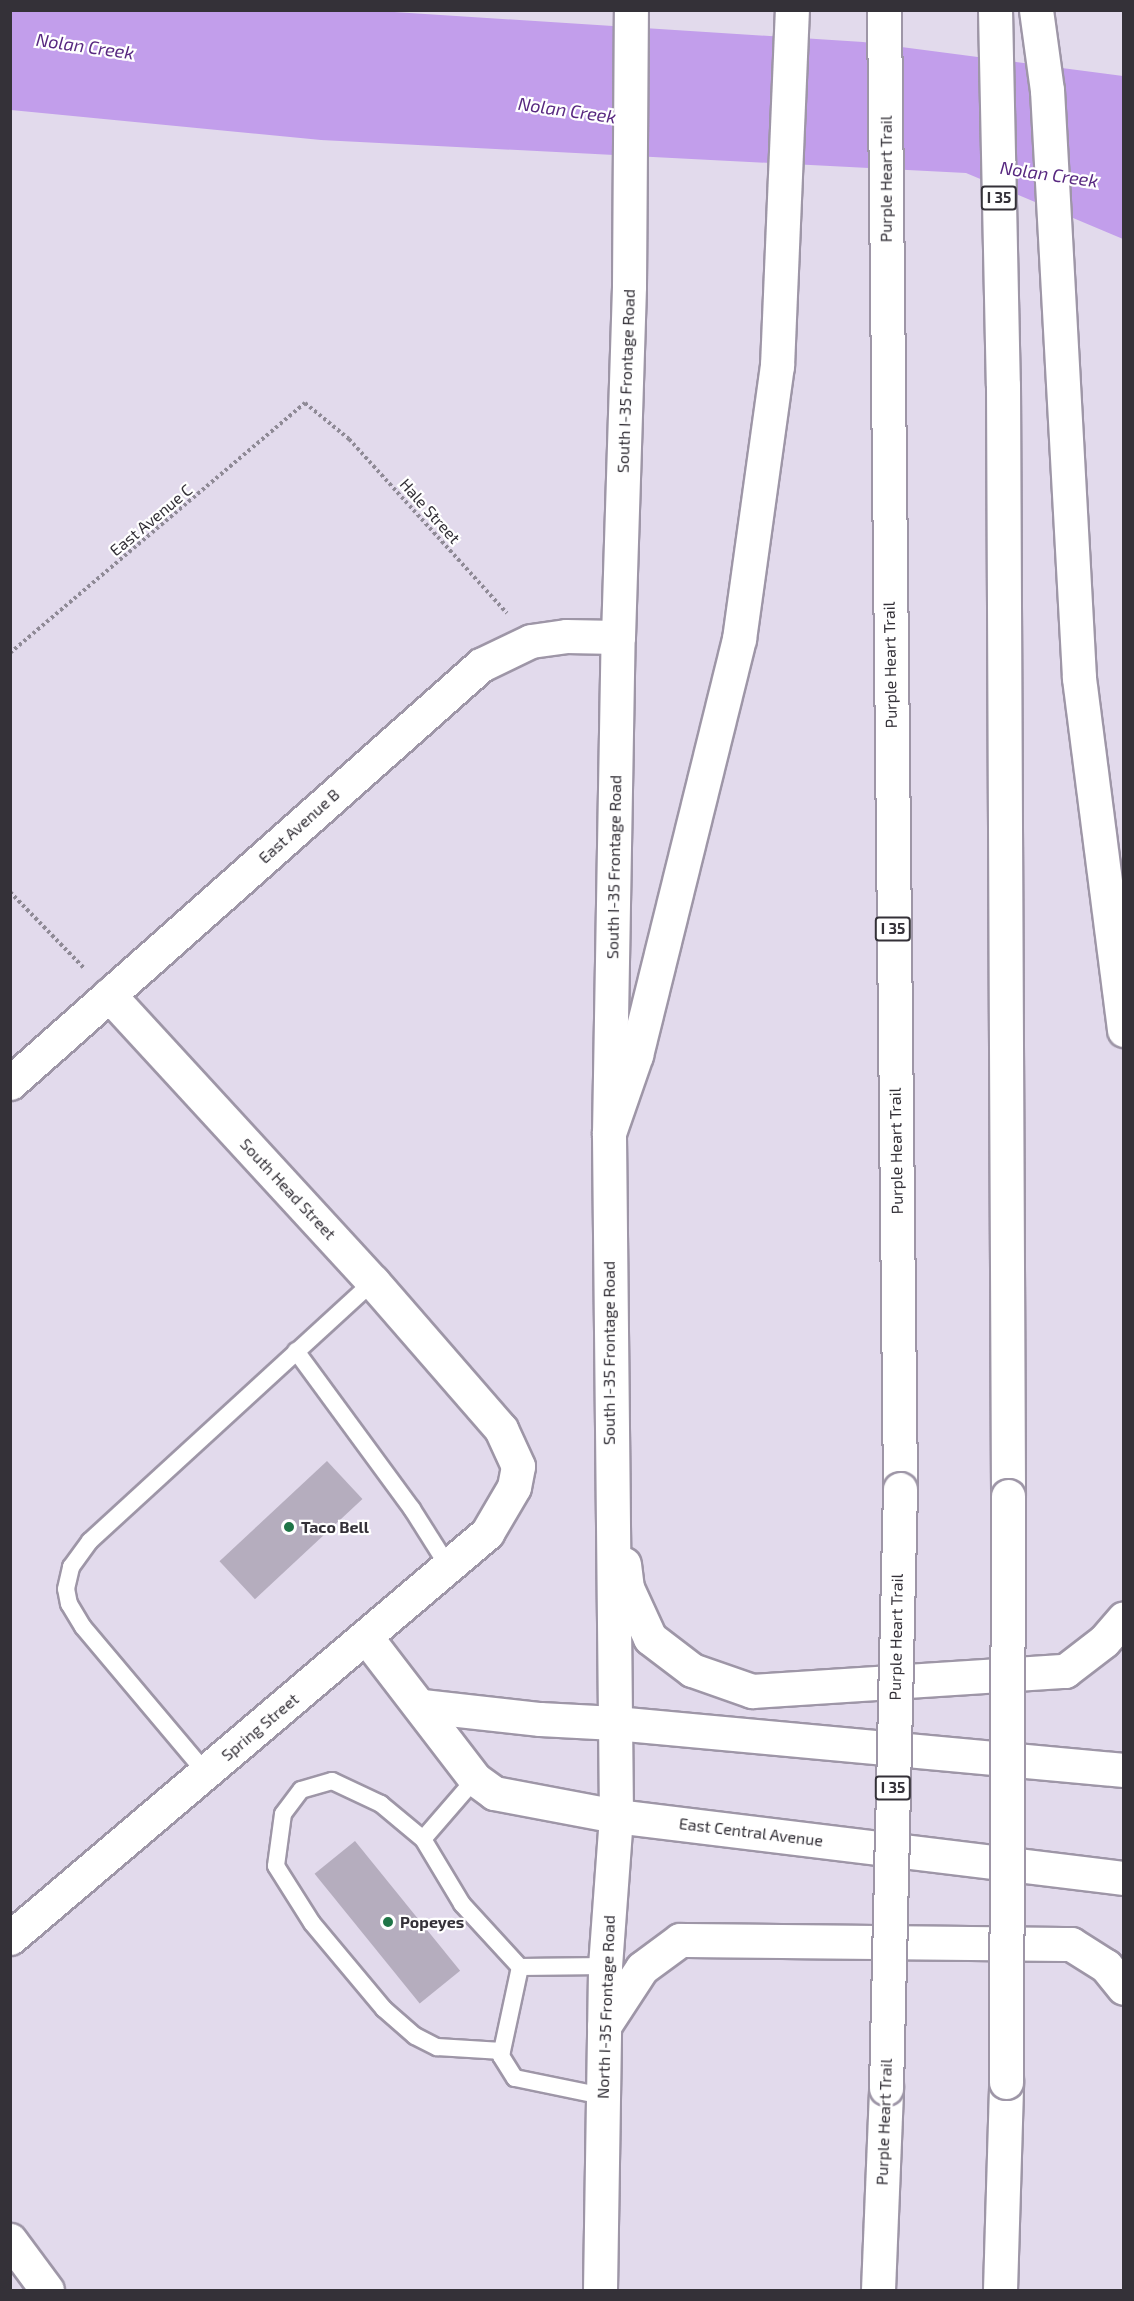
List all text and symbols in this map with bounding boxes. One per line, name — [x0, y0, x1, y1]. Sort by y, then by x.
water label: Nolan Creek — [35, 28, 135, 64]
water label: Nolan Creek — [517, 92, 617, 128]
street label: Purple Heart Trail — [876, 115, 896, 243]
water label: Nolan Creek — [999, 156, 1099, 192]
road number: I 35 — [980, 186, 1018, 210]
street label: South I-35 Frontage Road — [613, 289, 639, 473]
street label: Hale Street — [396, 475, 464, 547]
street label: East Avenue C — [106, 480, 196, 560]
street label: Purple Heart Trail — [879, 601, 901, 729]
street label: South I-35 Frontage Road — [603, 775, 625, 959]
street label: East Avenue B — [254, 785, 344, 867]
road number: I 35 — [874, 917, 912, 941]
street label: Purple Heart Trail — [885, 1087, 907, 1215]
street label: South Head Street — [236, 1134, 340, 1244]
street label: South I-35 Frontage Road — [599, 1261, 619, 1445]
place label: Taco Bell — [301, 1517, 369, 1537]
marker: Taco Bell — [282, 1520, 296, 1534]
street label: Purple Heart Trail — [885, 1573, 907, 1701]
street label: Spring Street — [217, 1689, 303, 1765]
road number: I 35 — [874, 1776, 912, 1800]
street label: East Central Avenue — [677, 1814, 825, 1850]
place label: Popeyes — [400, 1912, 464, 1932]
marker: Popeyes — [381, 1915, 395, 1929]
street label: North I-35 Frontage Road — [593, 1915, 619, 2099]
street label: Purple Heart Trail — [872, 2058, 896, 2186]

